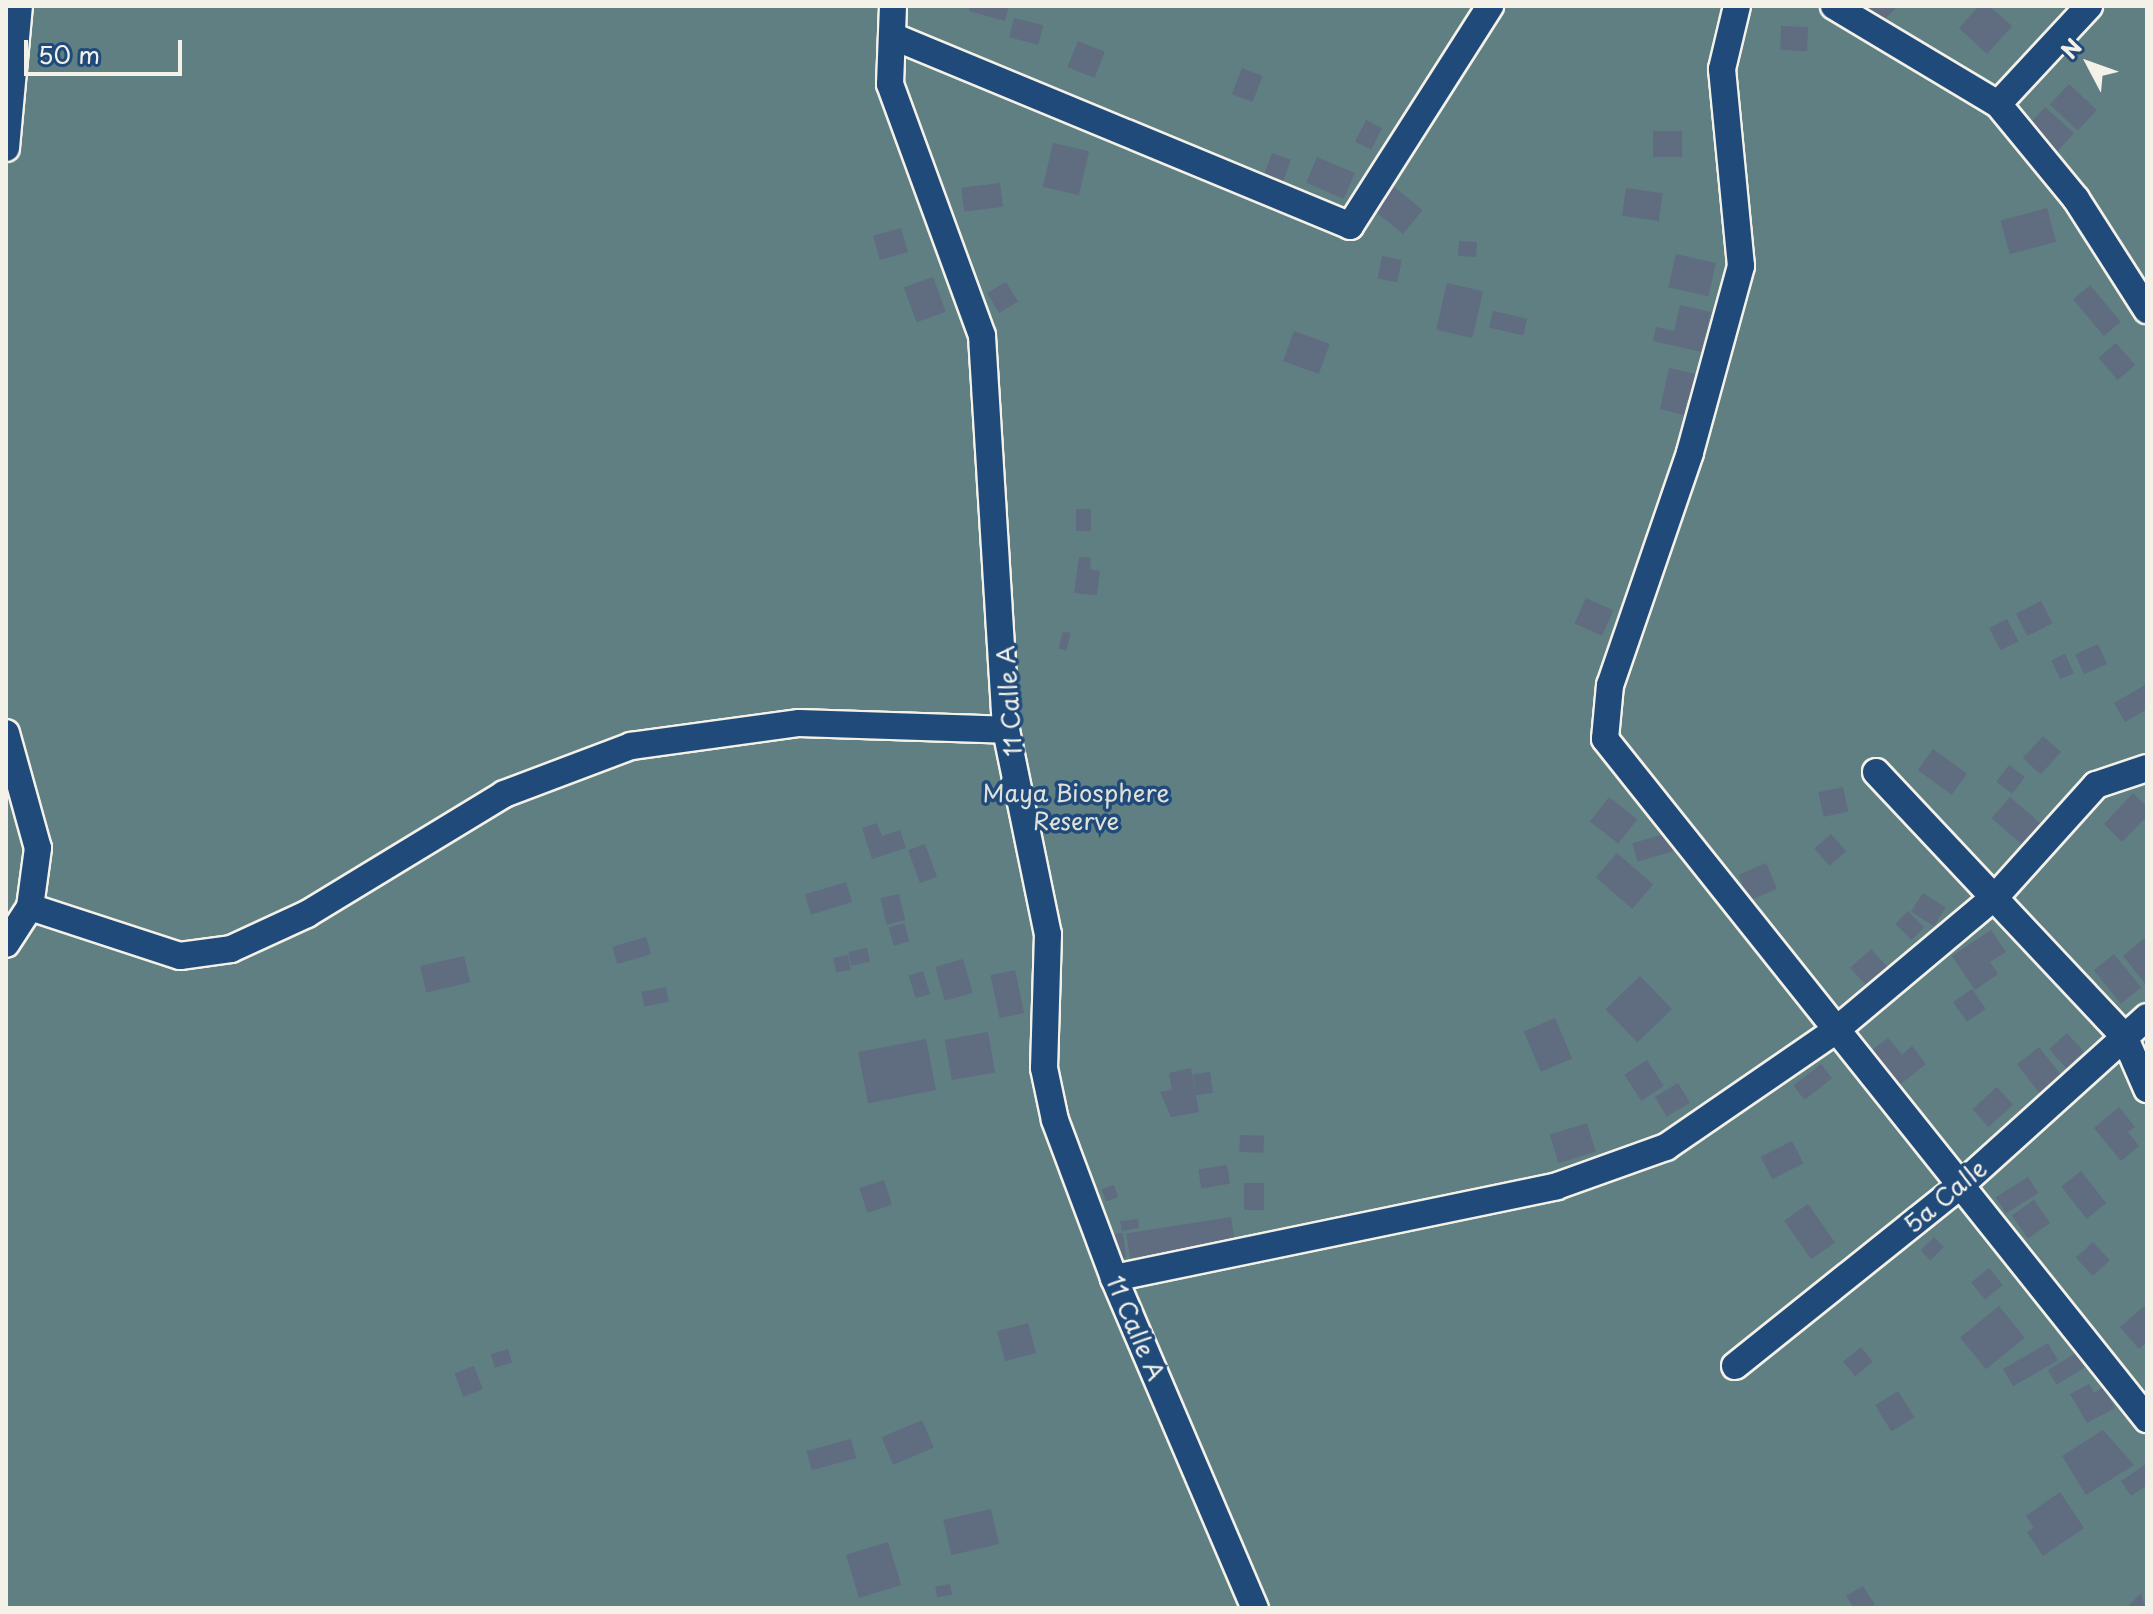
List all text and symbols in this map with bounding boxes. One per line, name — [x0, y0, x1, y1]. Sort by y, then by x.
scale bar — [28, 24, 186, 74]
north arrow — [2049, 24, 2129, 104]
text: N — [2052, 31, 2089, 65]
text: 50 m — [38, 36, 100, 72]
street label: 11 Calle A — [991, 644, 1027, 758]
park label: Maya Biosphere Reserve — [982, 779, 1170, 835]
street label: 5a Calle — [1899, 1154, 1991, 1238]
street label: 11 Calle A — [1101, 1271, 1171, 1385]

